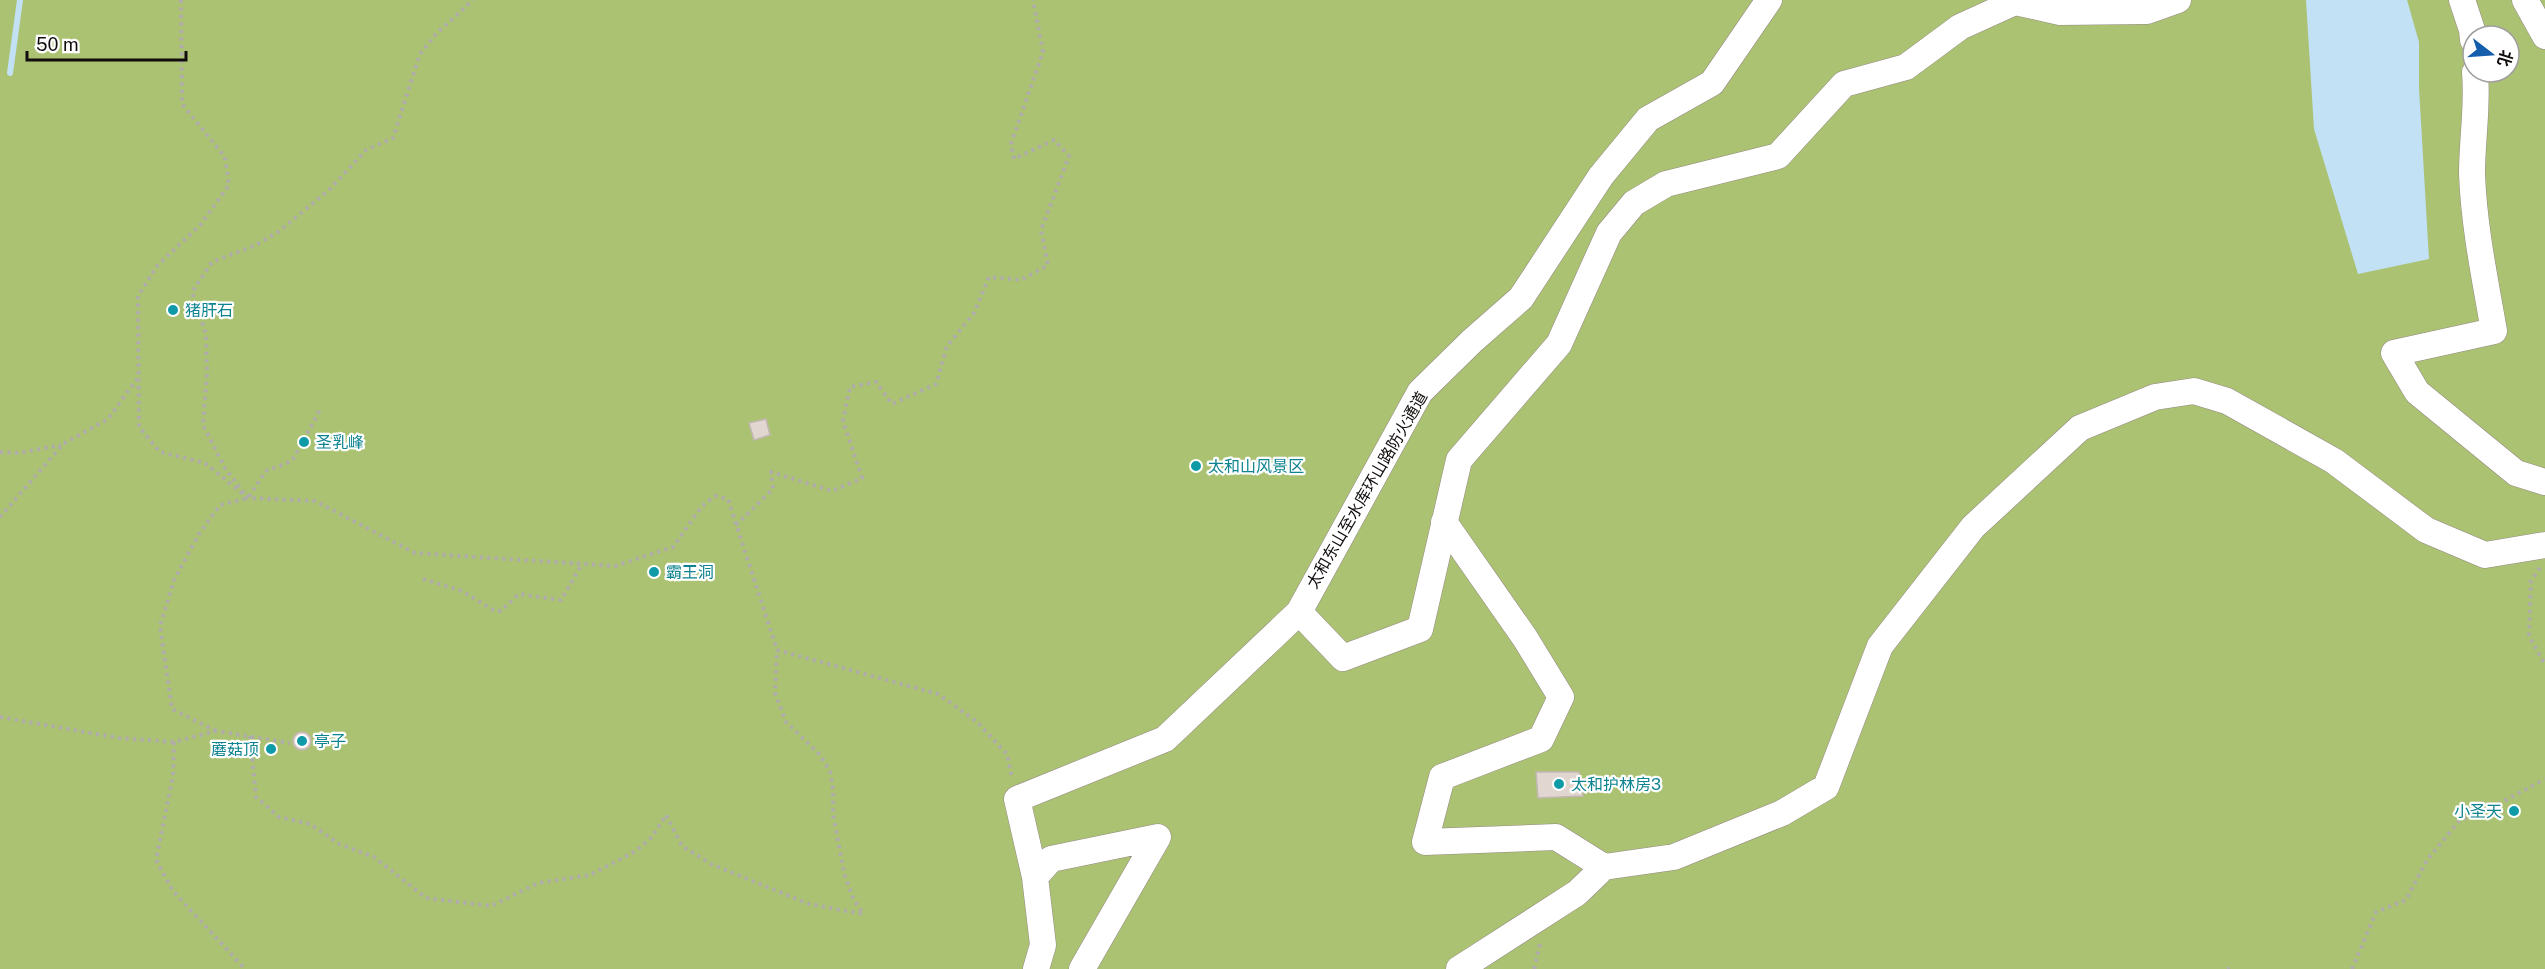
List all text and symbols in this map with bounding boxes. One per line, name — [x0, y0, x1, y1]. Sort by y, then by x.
scale bar — [27, 24, 186, 62]
north arrow — [2461, 24, 2521, 84]
text: 50 m — [36, 34, 79, 55]
text: 北 — [2493, 48, 2516, 69]
place label: 猪肝石 — [185, 301, 233, 320]
marker: 猪肝石 — [166, 303, 180, 317]
street label: 太和东山至水库环山路防火通道 — [1303, 388, 1431, 592]
place label: 圣乳峰 — [316, 433, 364, 452]
marker: 圣乳峰 — [297, 435, 311, 449]
place label: 太和山风景区 — [1208, 457, 1304, 476]
marker: 太和山风景区 — [1189, 459, 1203, 473]
place label: 霸王洞 — [666, 563, 714, 582]
marker: 霸王洞 — [647, 565, 661, 579]
place label: 亭子 — [314, 732, 346, 751]
marker: 亭子 — [295, 734, 309, 748]
place label: 蘑菇顶 — [211, 740, 259, 759]
marker: 蘑菇顶 — [264, 742, 278, 756]
place label: 太和护林房3 — [1571, 775, 1661, 794]
marker: 太和护林房3 — [1552, 777, 1566, 791]
place label: 小圣天 — [2454, 802, 2502, 821]
marker: 小圣天 — [2507, 804, 2521, 818]

